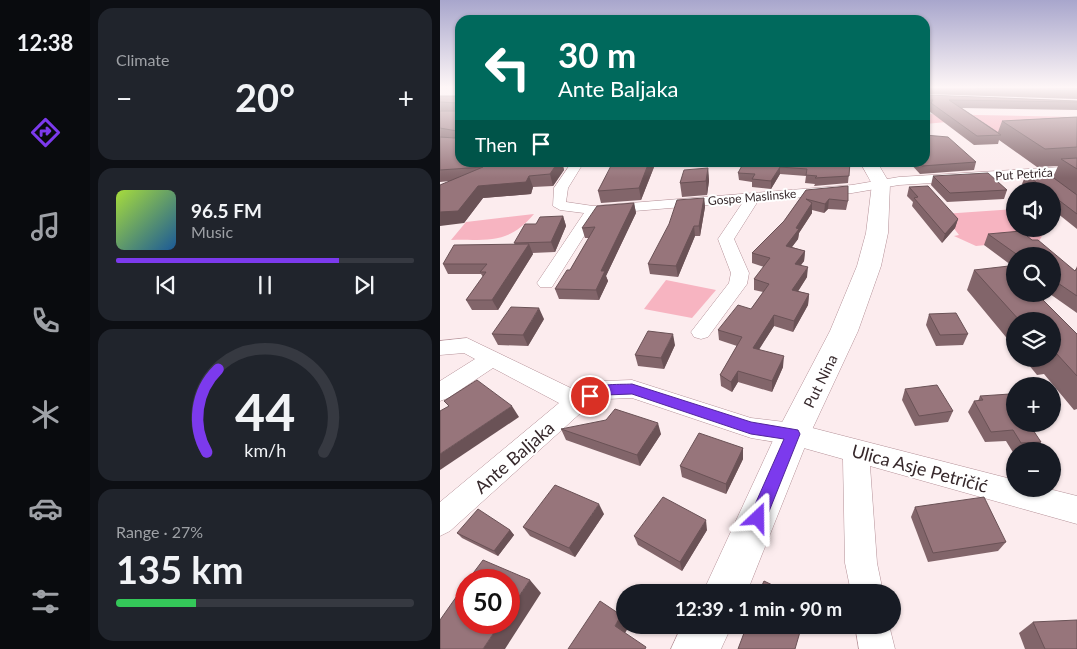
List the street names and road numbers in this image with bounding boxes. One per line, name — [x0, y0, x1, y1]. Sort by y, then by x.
street label: Put Petrića — [995, 165, 1053, 183]
street label: Gospe Maslinske — [707, 186, 797, 208]
street label: Put Nina — [799, 351, 841, 411]
street label: Ante Baljaka — [470, 416, 558, 498]
street label: Ulica Asje Petričić — [849, 439, 991, 497]

